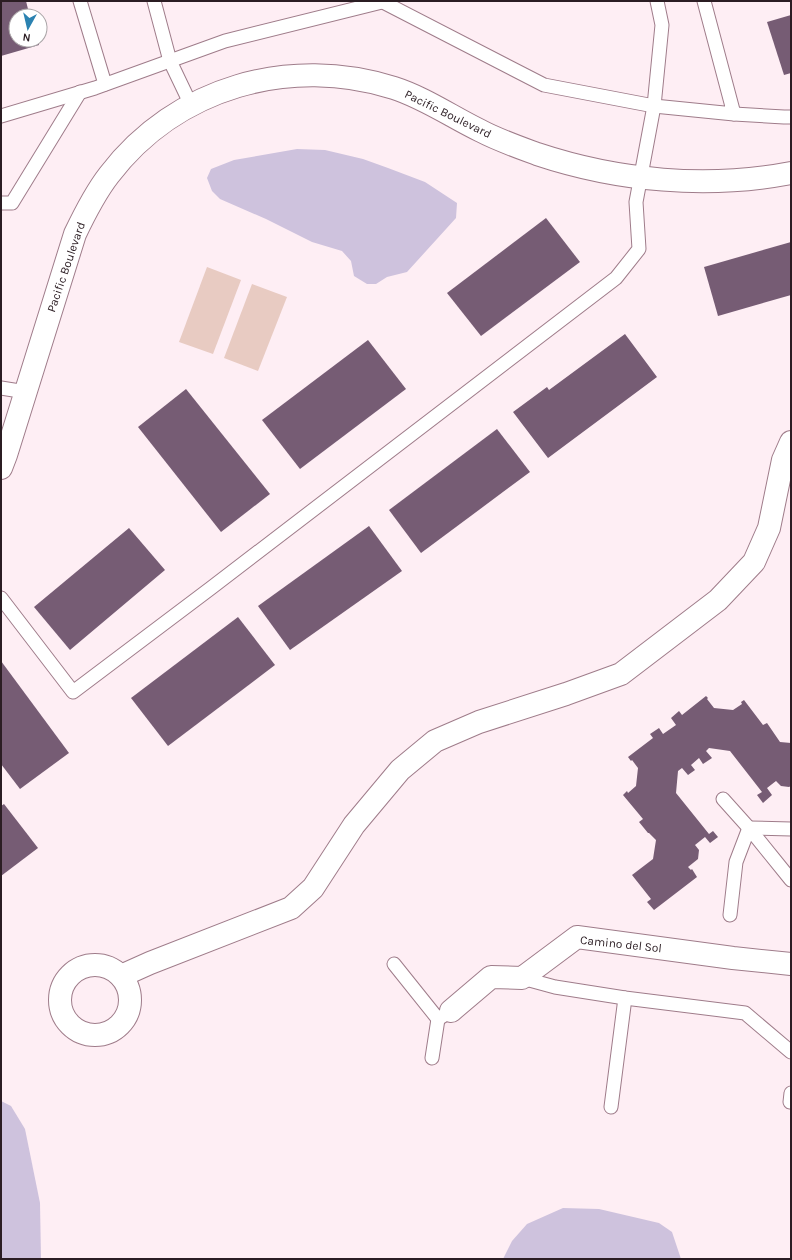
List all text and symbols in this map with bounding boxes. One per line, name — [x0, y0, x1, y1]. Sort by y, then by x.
north arrow — [8, 8, 48, 48]
text: N — [22, 30, 31, 44]
street label: Pacific Boulevard — [402, 87, 494, 141]
street label: Pacific Boulevard — [44, 220, 88, 314]
street label: Camino del Sol — [579, 933, 663, 955]

